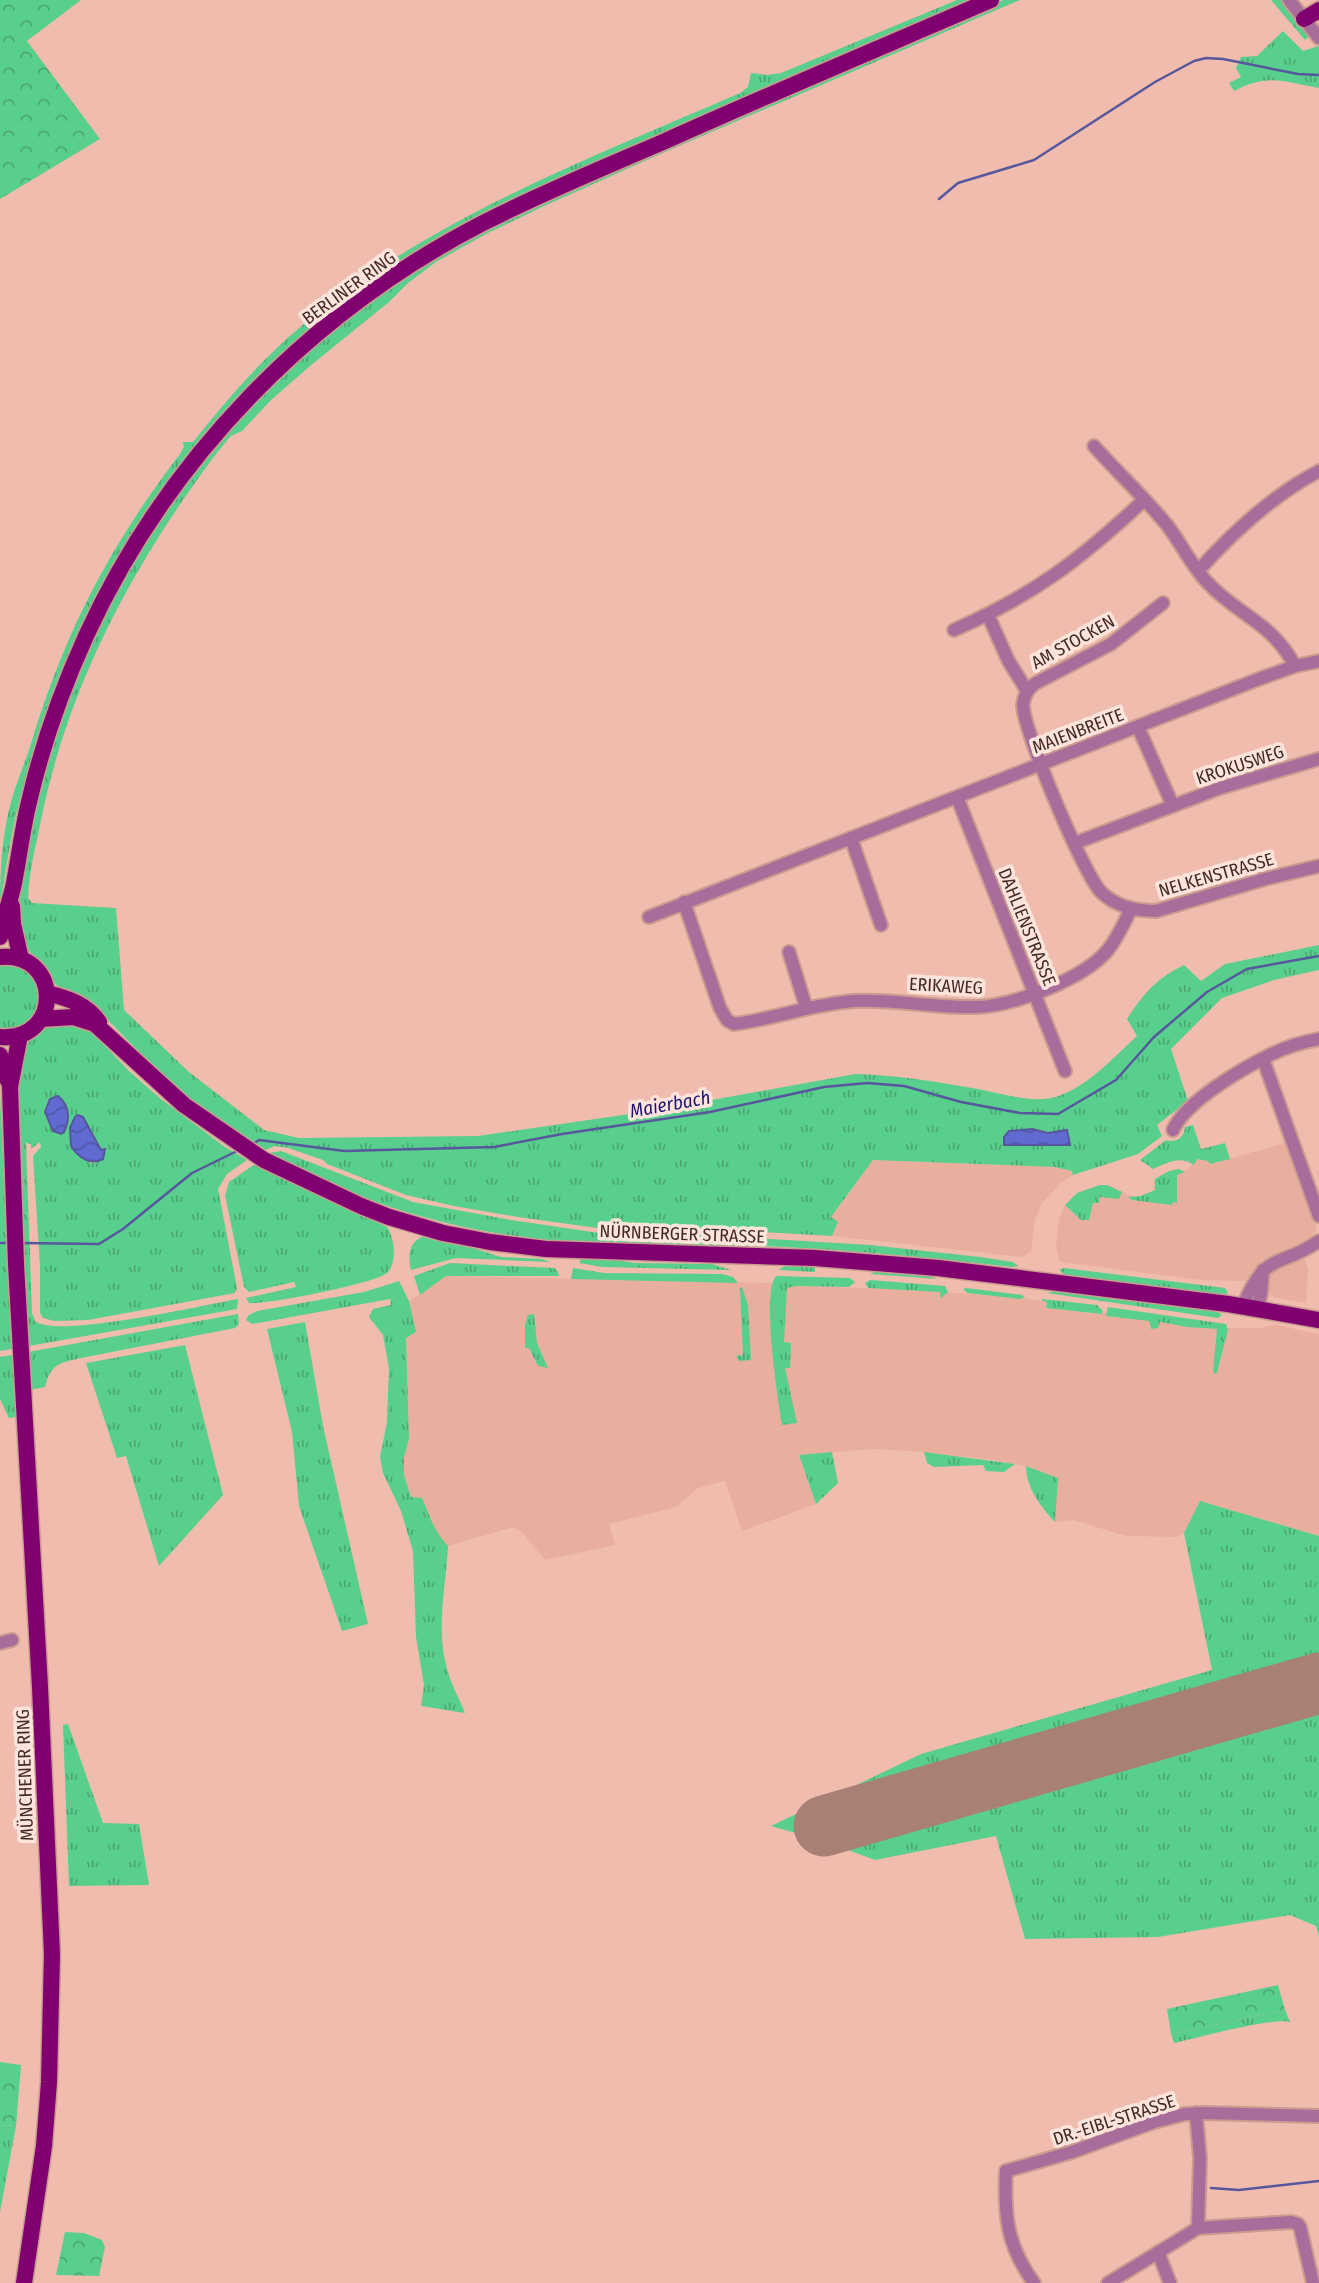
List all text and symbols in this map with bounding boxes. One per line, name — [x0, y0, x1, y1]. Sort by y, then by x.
street label: BERLINER RING — [298, 247, 400, 329]
street label: AM STOCKEN — [1027, 610, 1119, 674]
street label: MAIENBREITE — [1029, 704, 1127, 758]
street label: KROKUSWEG — [1193, 740, 1287, 790]
street label: NELKENSTRASSE — [1156, 848, 1276, 902]
street label: DAHLIENSTRASSE — [993, 865, 1061, 989]
street label: ERIKAWEG — [908, 973, 984, 999]
water label: Maierbach — [628, 1086, 712, 1122]
street label: NÜRNBERGER STRASSE — [599, 1220, 765, 1248]
street label: MÜNCHENER RING — [12, 1709, 38, 1841]
street label: DR.-EIBL-STRASSE — [1050, 2090, 1178, 2150]

